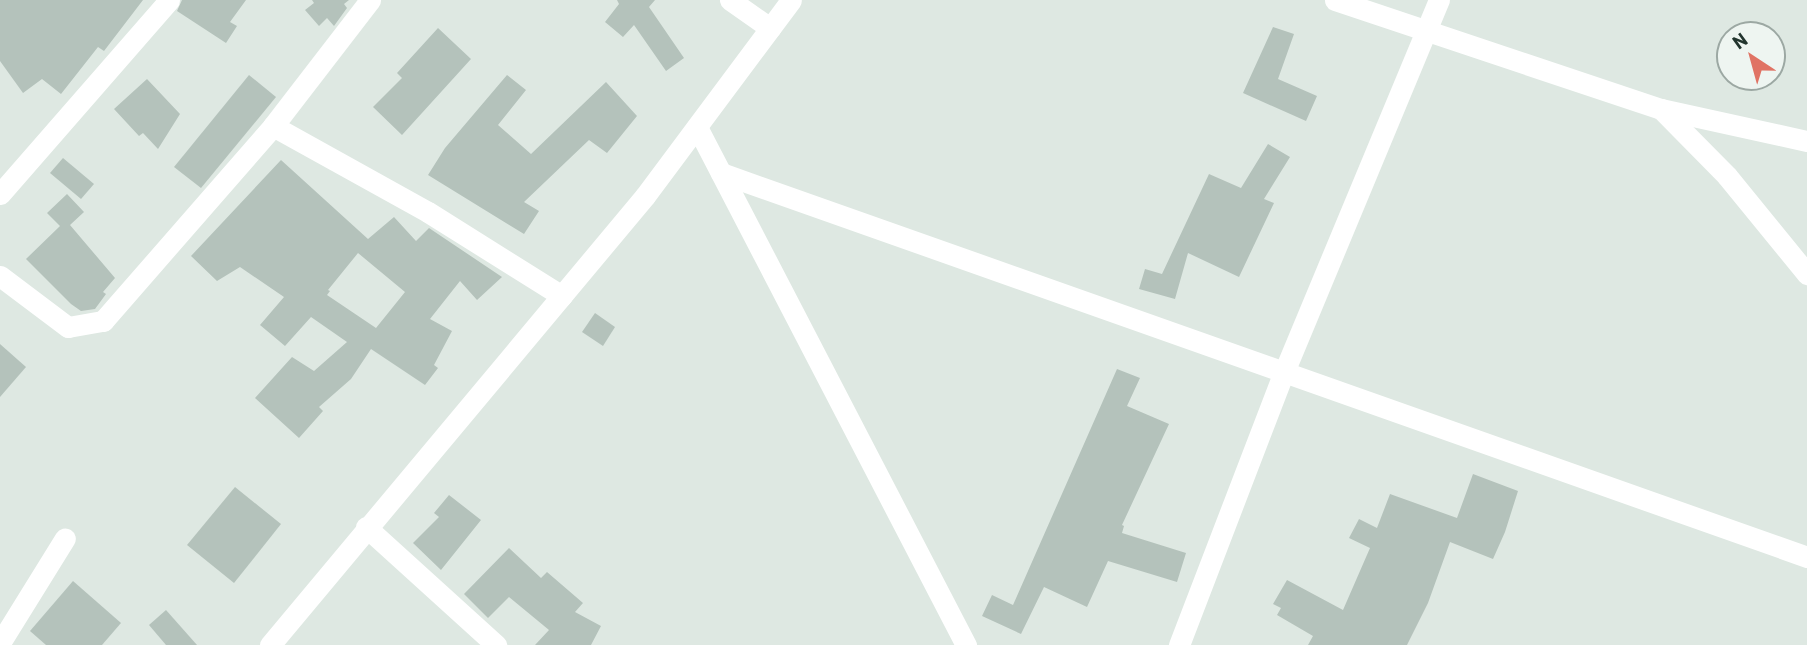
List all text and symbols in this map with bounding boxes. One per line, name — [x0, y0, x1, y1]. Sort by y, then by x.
north arrow — [1716, 21, 1786, 91]
text: N — [1728, 27, 1751, 53]

